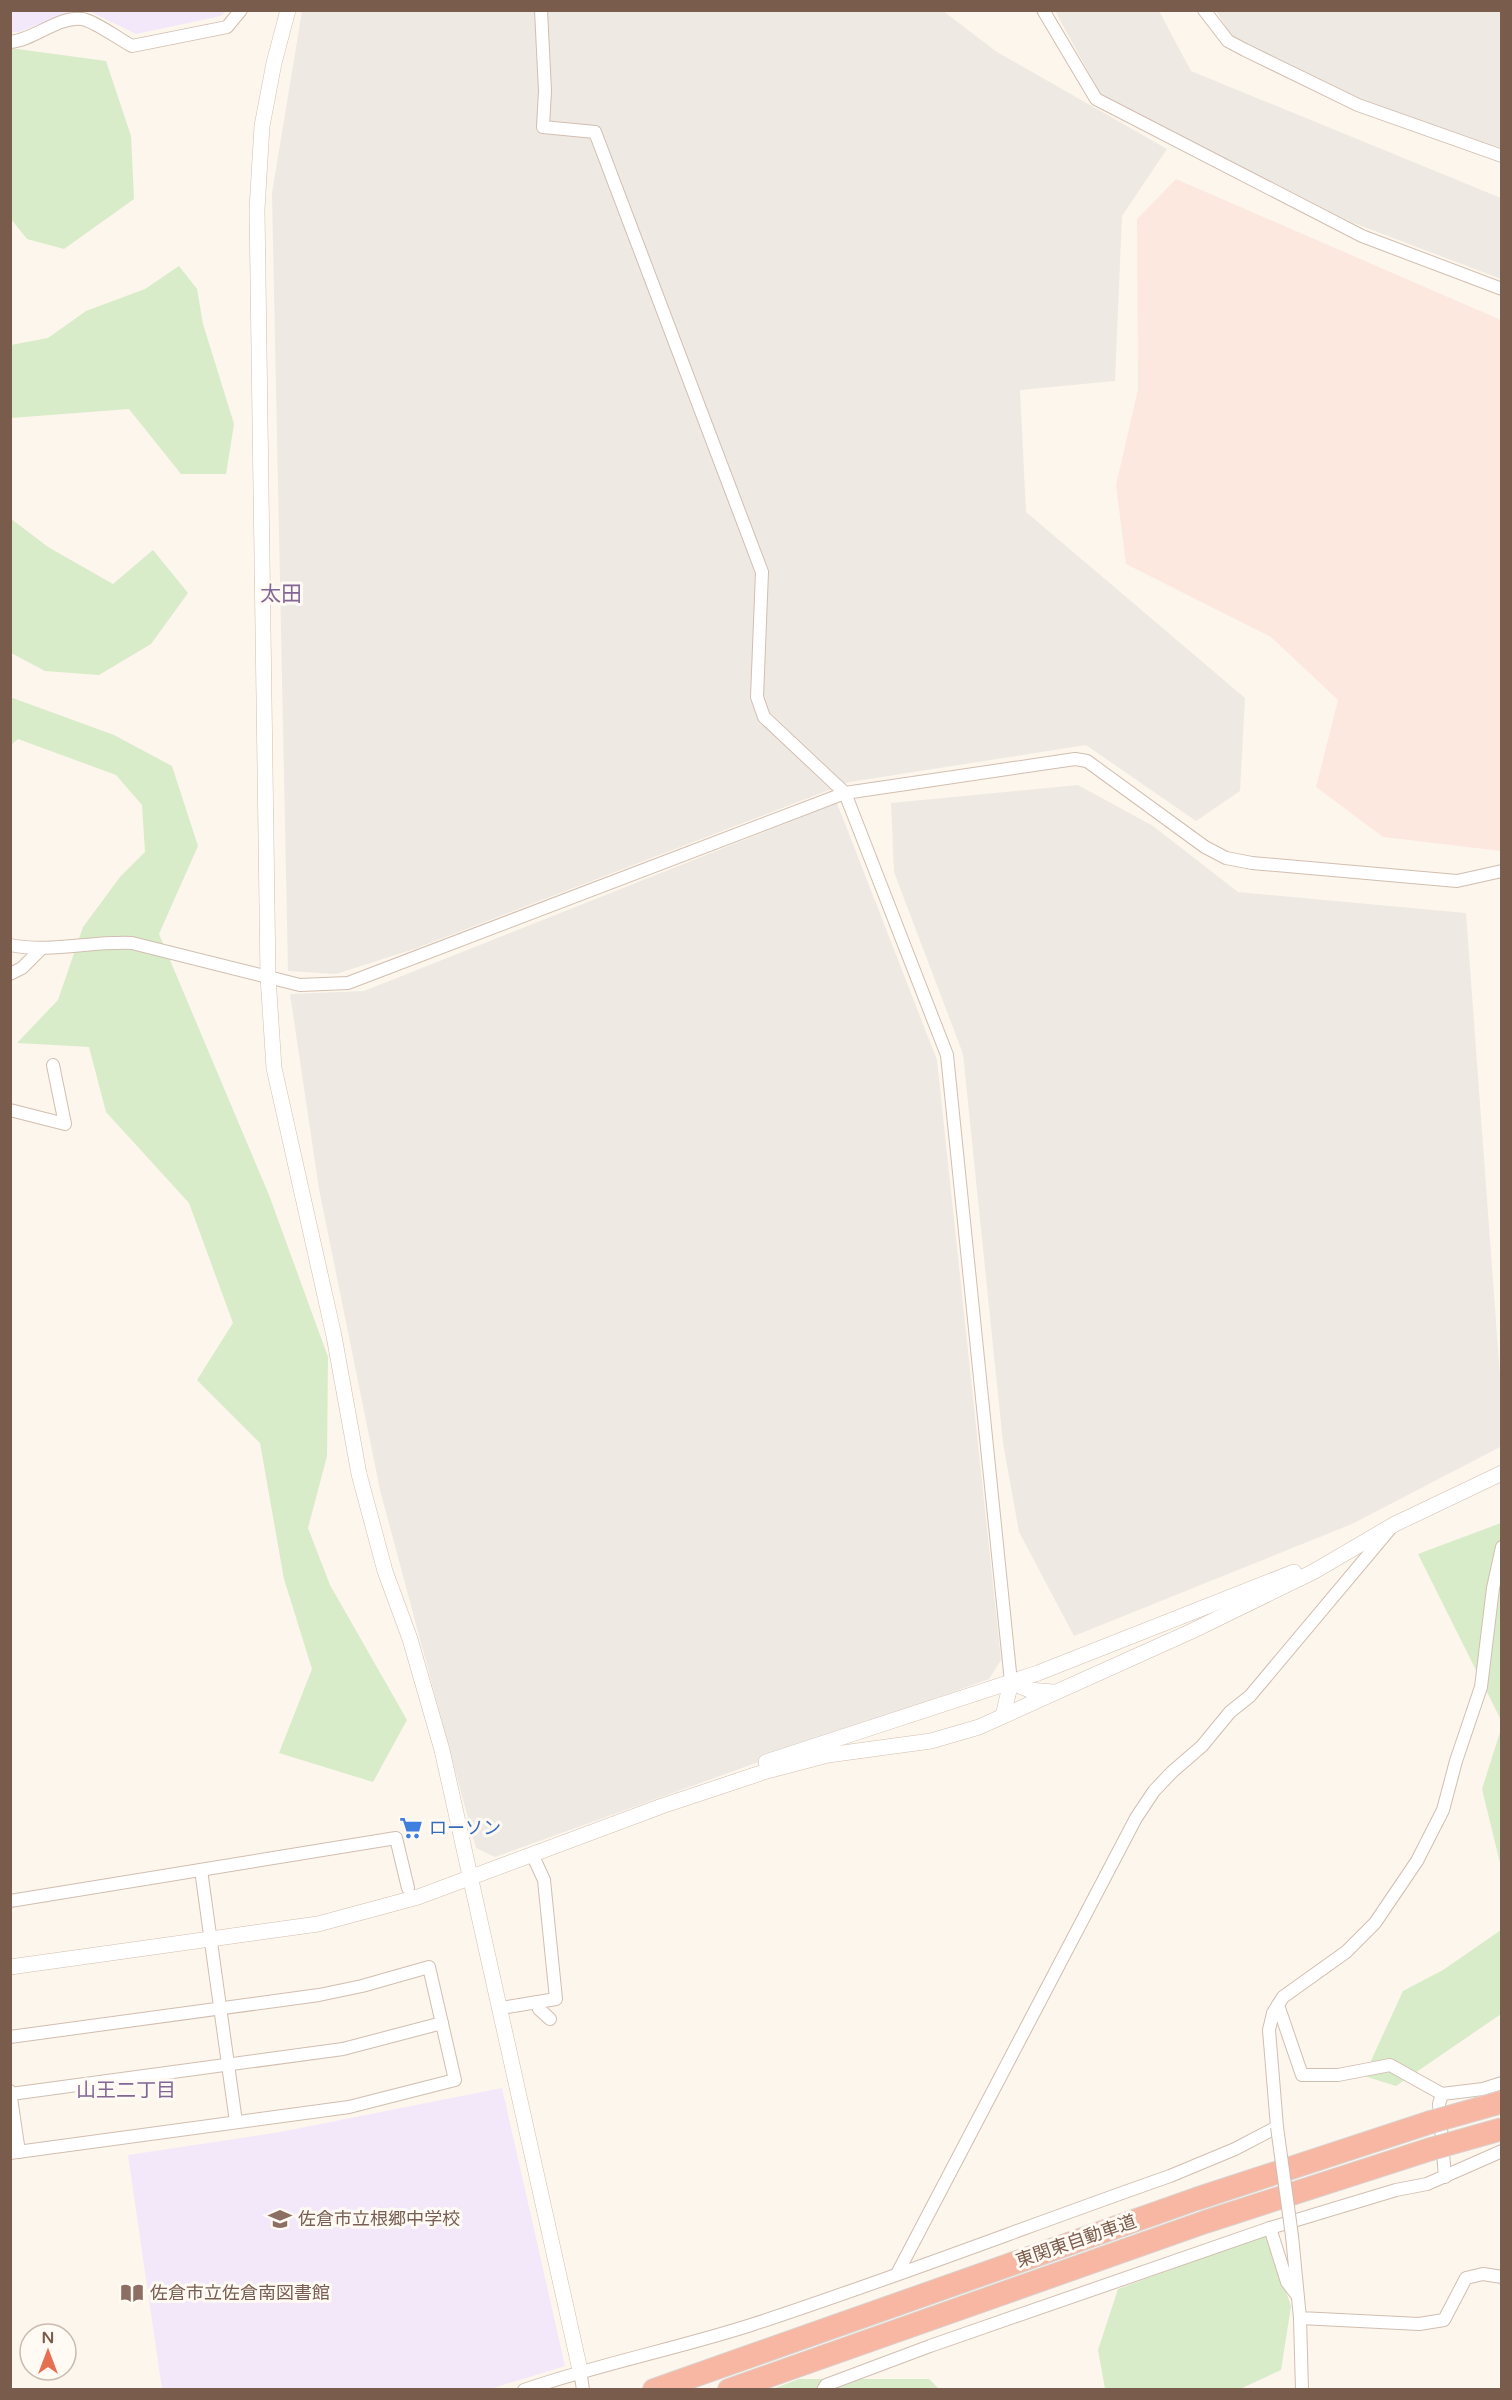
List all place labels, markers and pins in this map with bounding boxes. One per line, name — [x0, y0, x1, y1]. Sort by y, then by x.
supermarket icon: ローソン — [398, 1815, 424, 1841]
place label: ローソン — [429, 1817, 501, 1839]
school or university icon: 佐倉市立根郷中学校 — [267, 2206, 293, 2232]
place label: 佐倉市立根郷中学校 — [298, 2208, 460, 2230]
library icon: 佐倉市立佐倉南図書館 — [119, 2280, 145, 2306]
place label: 佐倉市立佐倉南図書館 — [150, 2282, 330, 2304]

